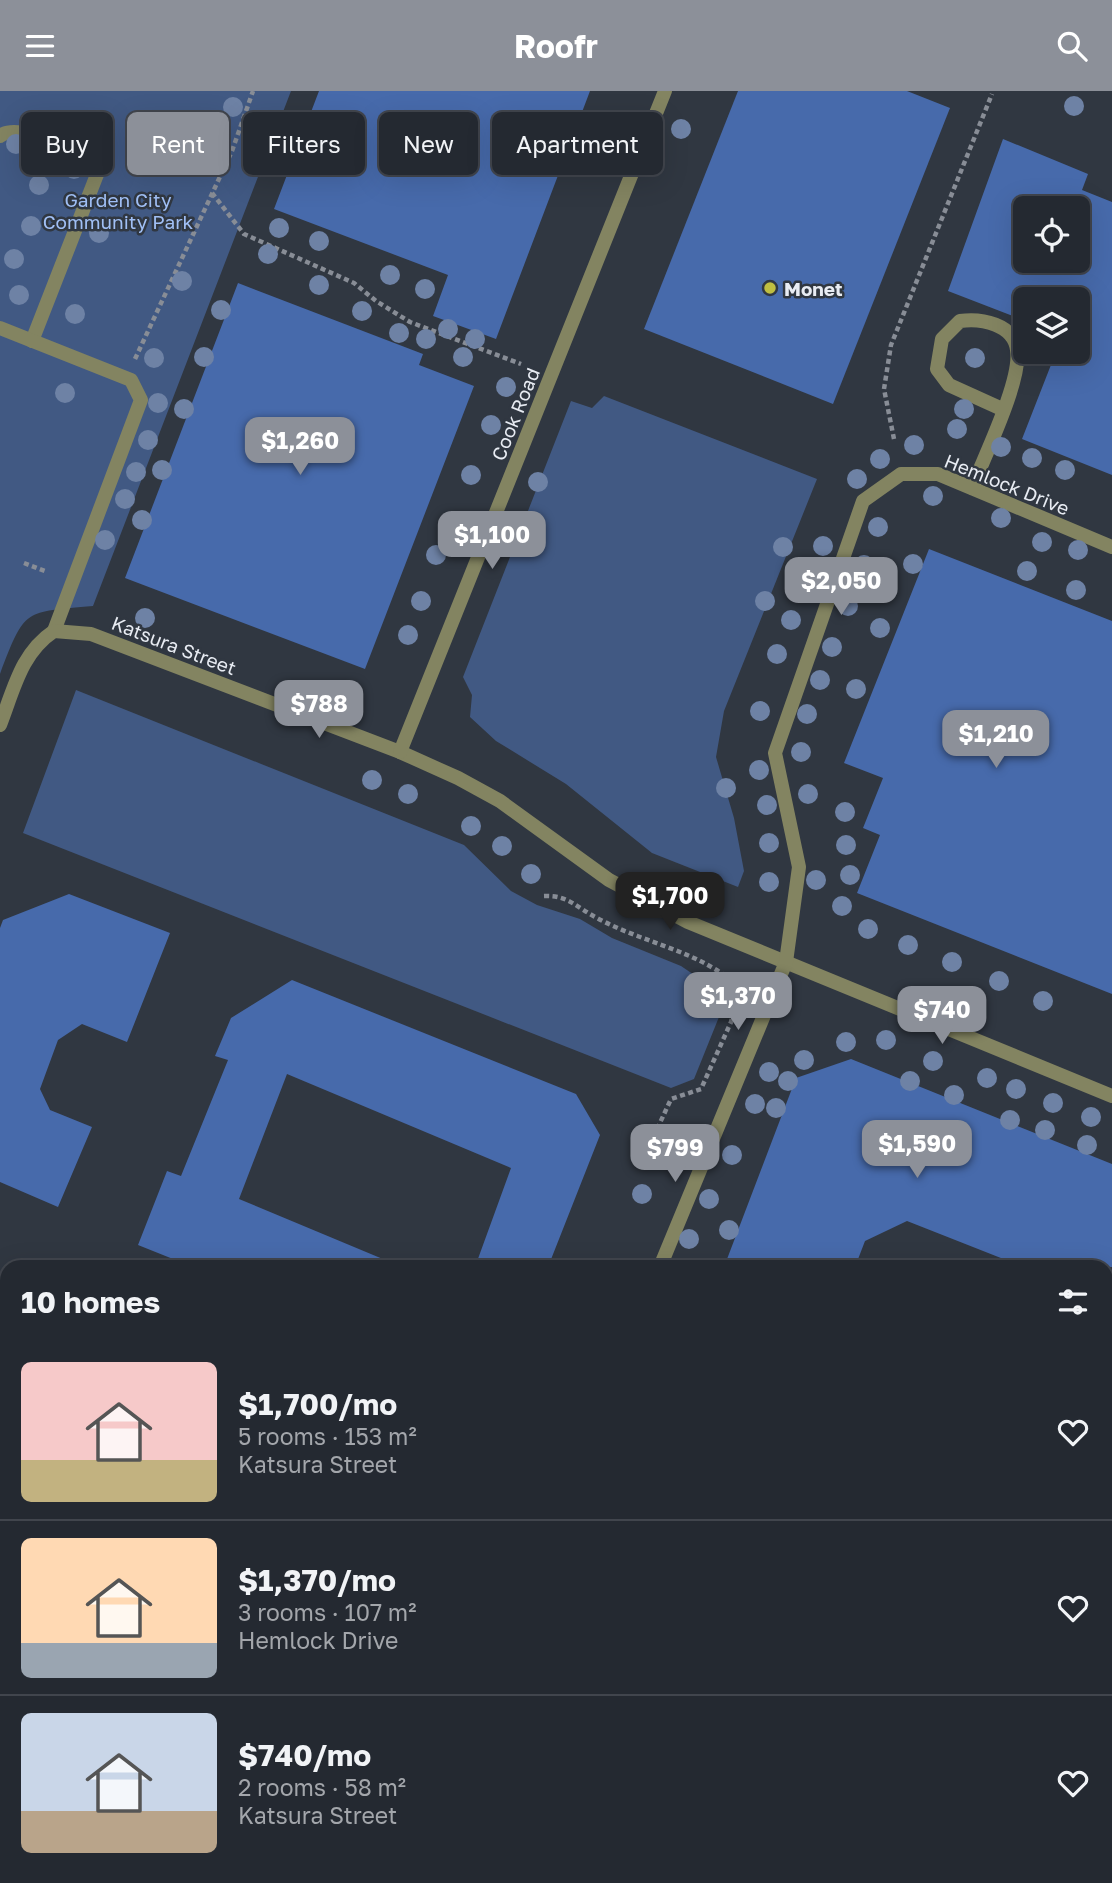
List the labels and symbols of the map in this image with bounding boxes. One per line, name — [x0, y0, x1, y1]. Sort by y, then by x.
park label: Garden City Community Park — [43, 188, 194, 233]
place label: Monet — [784, 277, 843, 300]
marker: Monet — [762, 280, 778, 296]
street label: Cook Road — [486, 364, 544, 464]
pin: $1,260 — [243, 417, 357, 477]
street label: Hemlock Drive — [941, 449, 1073, 519]
pin: $1,100 — [435, 511, 549, 571]
pin: $2,050 — [784, 557, 898, 617]
street label: Katsura Street — [108, 611, 240, 679]
pin: $788 — [278, 681, 360, 740]
pin: $1,210 — [939, 711, 1053, 770]
pin: $1,700 — [613, 873, 727, 932]
pin: $1,370 — [681, 972, 795, 1032]
pin: $740 — [901, 986, 983, 1046]
pin: $1,590 — [860, 1121, 974, 1180]
pin: $799 — [634, 1125, 716, 1184]

